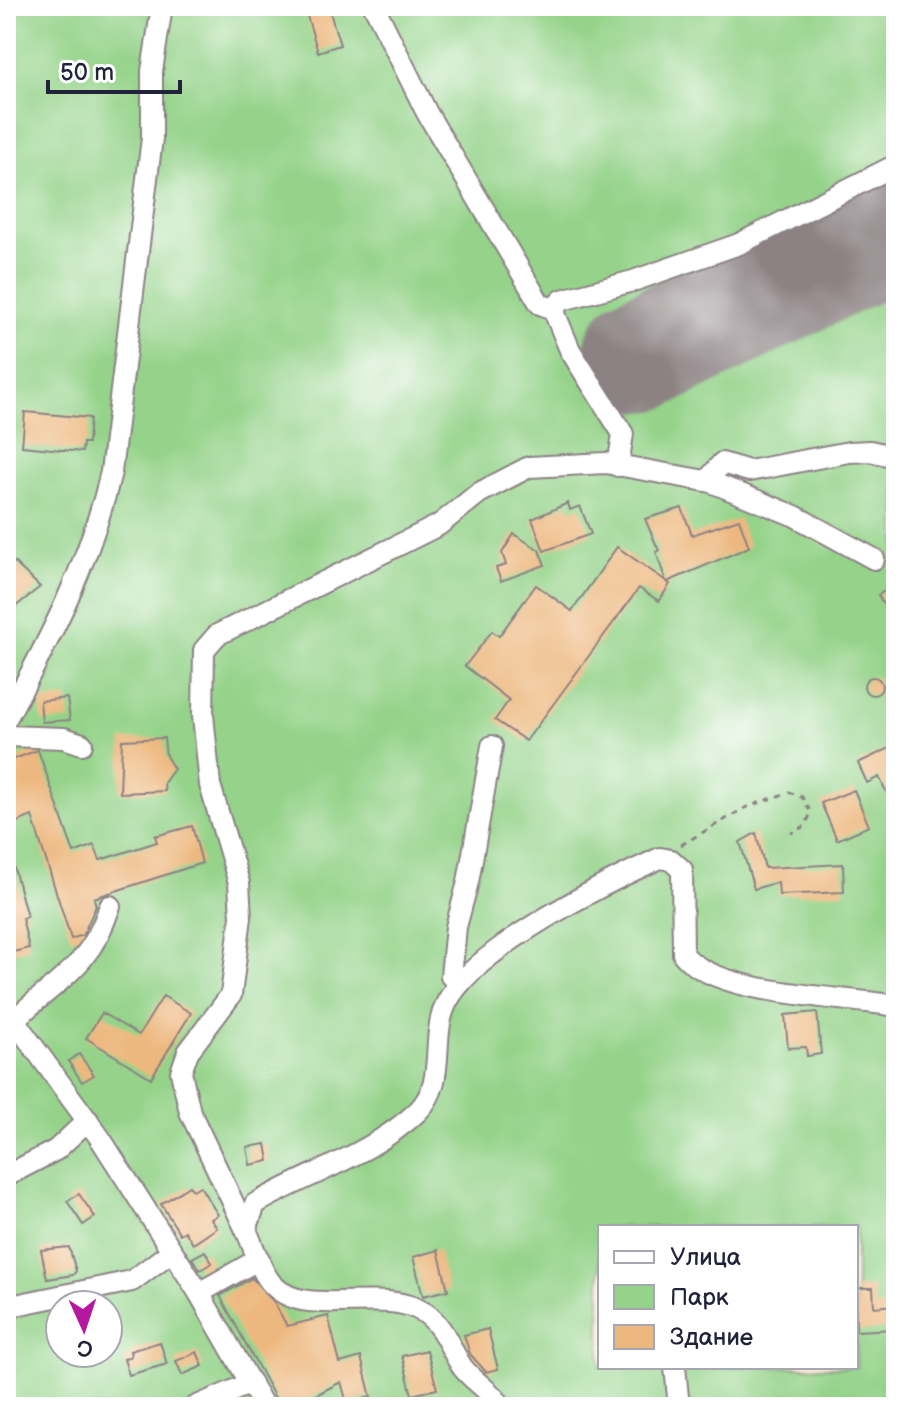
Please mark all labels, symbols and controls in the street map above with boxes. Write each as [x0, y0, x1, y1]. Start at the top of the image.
scale bar [48, 44, 180, 94]
text: 50 m [60, 58, 114, 87]
legend [598, 1225, 858, 1369]
text: Улица [670, 1243, 741, 1272]
text: Парк [670, 1283, 729, 1312]
north arrow [44, 1289, 124, 1369]
text: Здание [670, 1323, 753, 1352]
text: С [77, 1334, 93, 1361]

